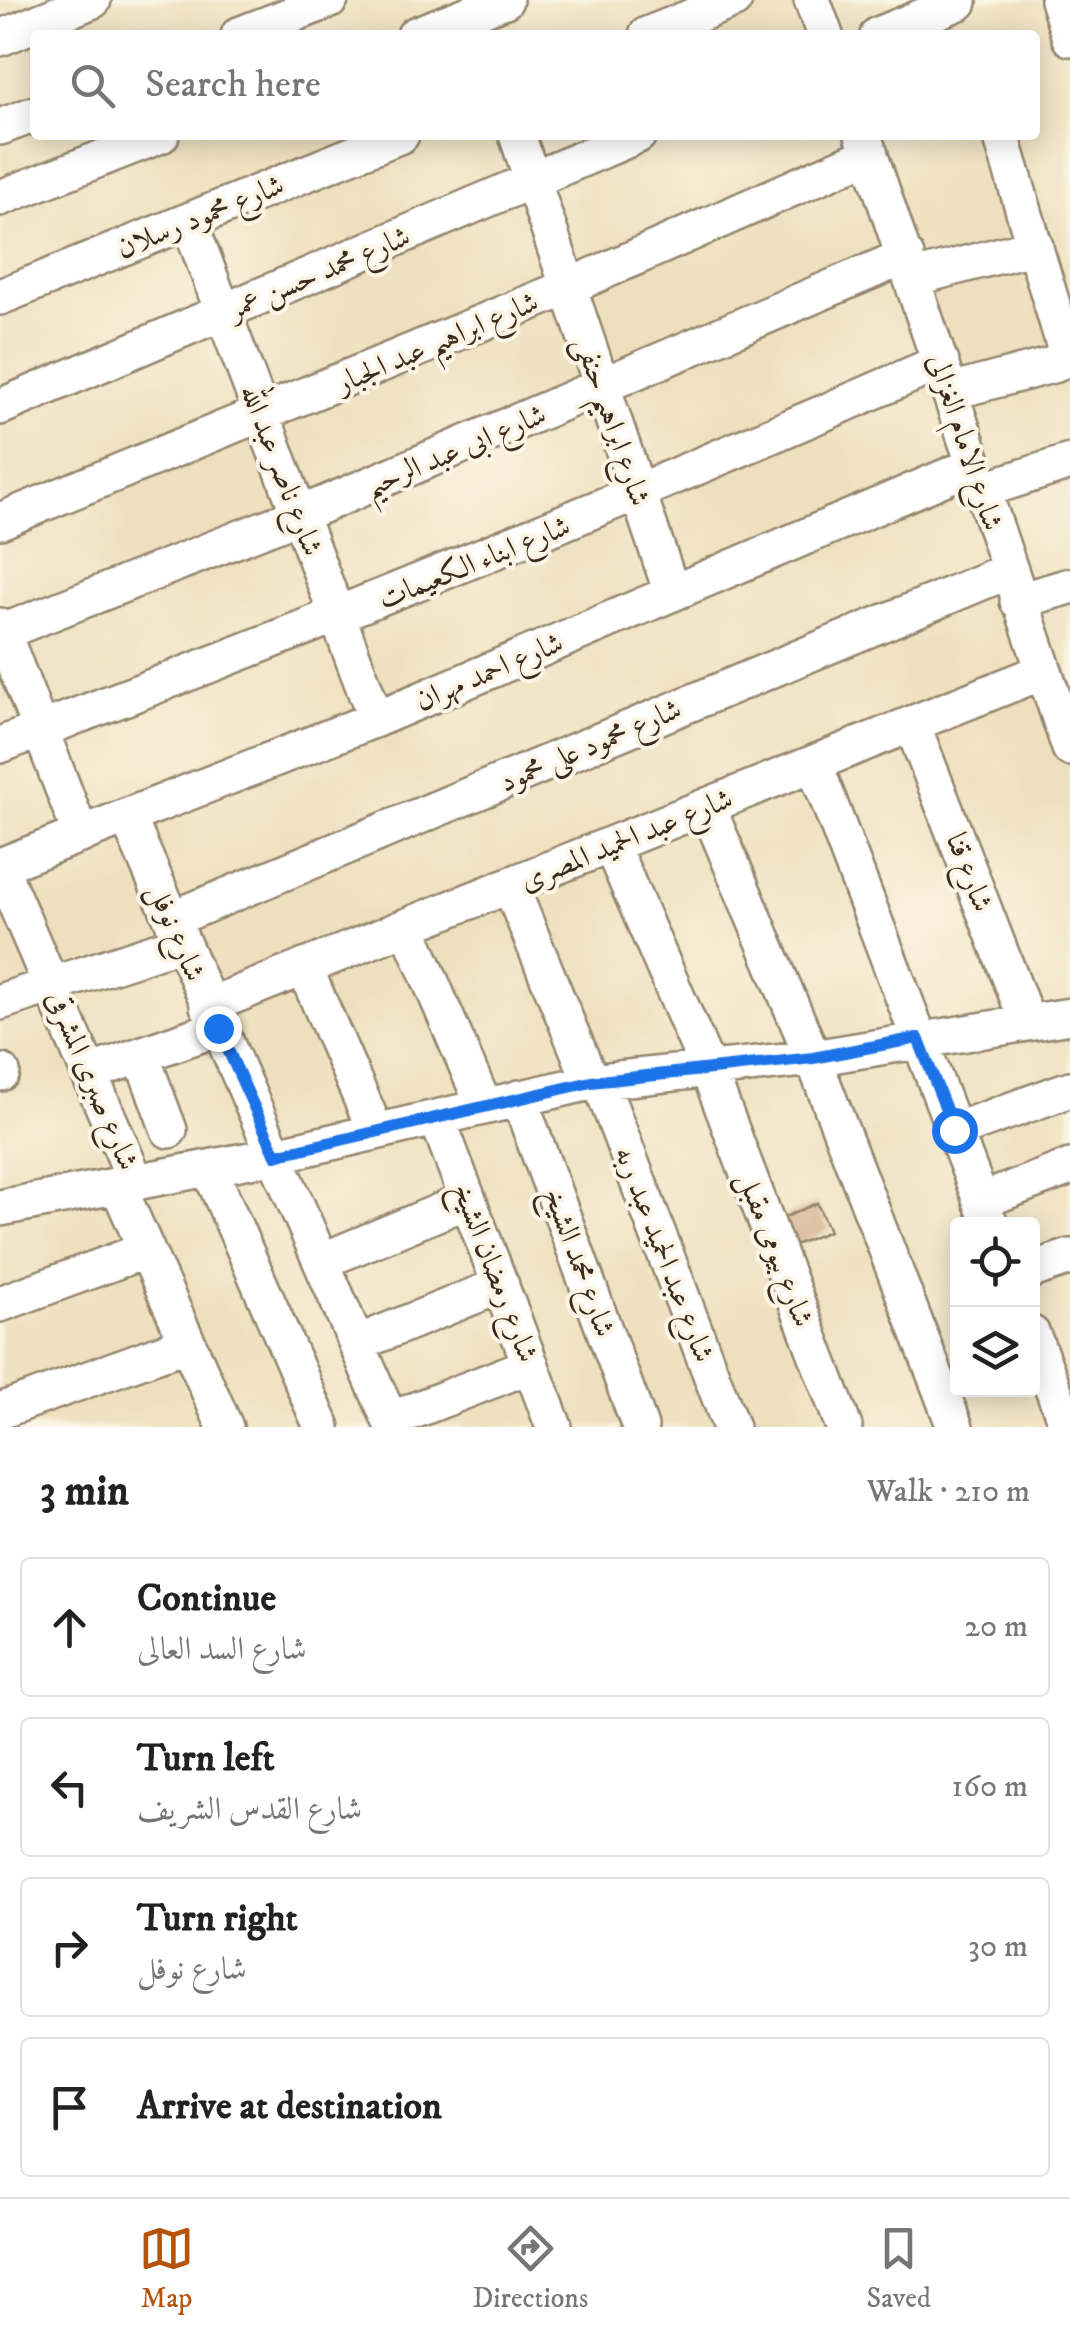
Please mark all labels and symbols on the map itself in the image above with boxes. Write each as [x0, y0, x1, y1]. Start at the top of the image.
street label: شارع محمود رسلان [111, 167, 292, 272]
street label: شارع محمد حسن عمر [220, 218, 418, 334]
street label: شارع ابراهيم عبد الجبار [328, 284, 548, 412]
street label: شارع ابراهيم حنفى [557, 332, 658, 514]
street label: شارع الامام الغزالى [913, 349, 1011, 537]
street label: شارع ناصر عبد الله [226, 377, 336, 563]
street label: شارع ابى عبد الرحيم [359, 396, 556, 515]
street label: شارع ابناء الكعيمات [373, 508, 578, 623]
street label: شارع احمد مهران [410, 625, 571, 725]
street label: شارع محمود على محمود [494, 691, 689, 806]
street label: شارع عبد الحميد المصرى [515, 781, 740, 905]
street label: شارع قنا [932, 828, 1000, 919]
street label: شارع نوفل [134, 878, 213, 989]
street label: شارع صبرى المشرقى [33, 985, 146, 1178]
route end [196, 1006, 242, 1052]
route start [932, 1108, 978, 1154]
street label: شارع عبد الحميد عبد ربه [601, 1141, 722, 1370]
street label: شارع بيومى مقبل [723, 1167, 821, 1334]
street label: شارع رمضان الشيخ [437, 1177, 546, 1370]
street label: شارع محمد الشيخ [528, 1183, 623, 1345]

